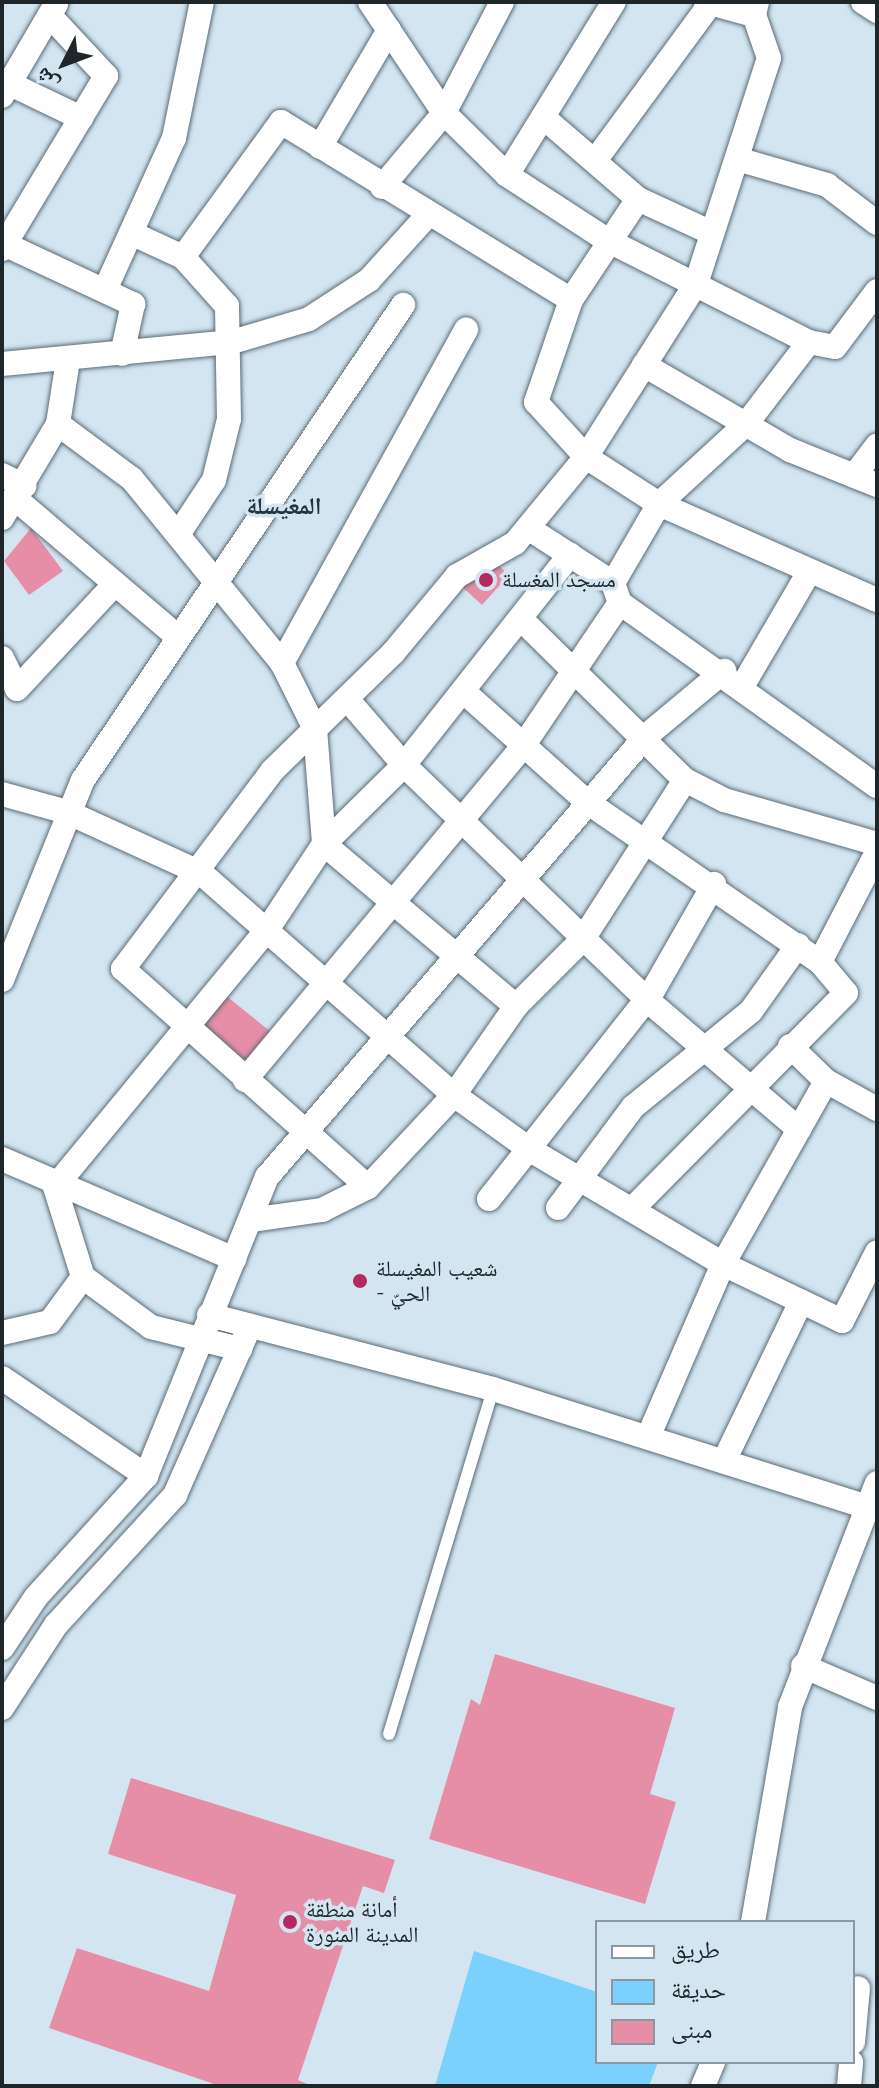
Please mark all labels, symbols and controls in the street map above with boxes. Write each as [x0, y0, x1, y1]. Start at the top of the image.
north arrow [24, 24, 104, 104]
text: ش [28, 62, 64, 98]
district label: المغيسلة [246, 492, 322, 520]
place label: مسجد المغسلة [502, 567, 616, 593]
marker: مسجد المغسلة [477, 571, 495, 589]
place label: شعيب المغيسلة - الحيّ [376, 1255, 497, 1306]
marker: شعيب المغيسلة - الحيّ [351, 1272, 369, 1290]
place label: أمانة منطقة المدينة المنورة [306, 1896, 419, 1948]
marker: أمانة منطقة المدينة المنورة [281, 1913, 299, 1931]
legend [595, 1920, 855, 2064]
text: طريق [671, 1934, 720, 1964]
text: حديقة [671, 1974, 726, 2004]
text: مبنى [671, 2014, 712, 2044]

